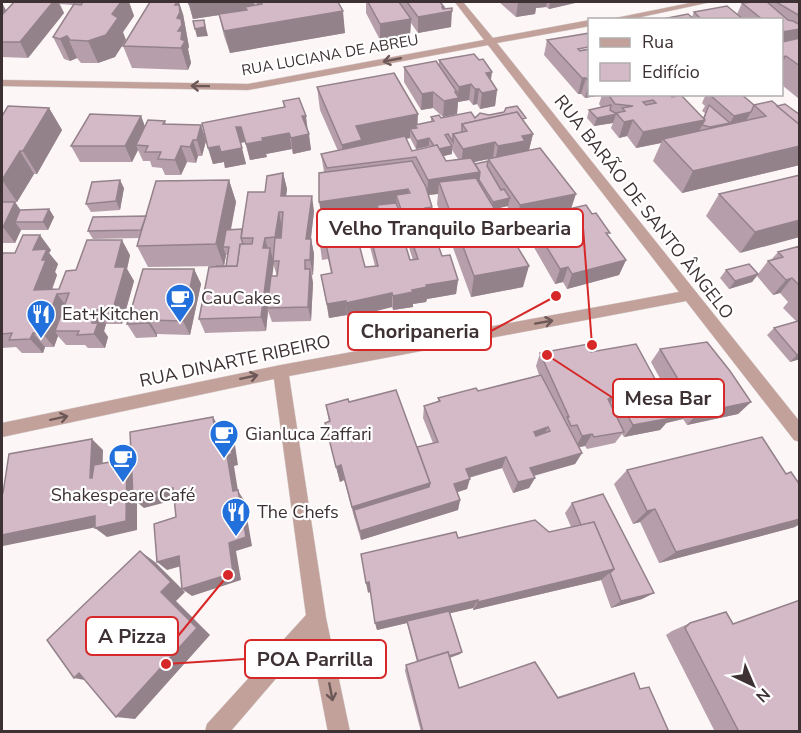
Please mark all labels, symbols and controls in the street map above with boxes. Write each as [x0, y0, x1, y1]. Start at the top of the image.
legend [588, 18, 783, 96]
street label: RUA LUCIANA DE ABREU [240, 30, 420, 80]
text: Rua [642, 30, 674, 54]
one-way arrow [383, 55, 402, 66]
text: Edifício [642, 60, 700, 84]
one-way arrow [190, 80, 210, 92]
street label: RUA BARÃO DE SANTO ÂNGELO [549, 90, 739, 324]
callout: Velho Tranquilo Barbearia [317, 209, 583, 247]
text: Velho Tranquilo Barbearia [328, 215, 571, 242]
cafe icon: CauCakes [164, 282, 196, 324]
place label: CauCakes [201, 286, 281, 310]
restaurant icon: Eat+Kitchen [25, 298, 57, 340]
place label: Eat+Kitchen [62, 302, 159, 326]
callout: Choripaneria [348, 312, 491, 350]
one-way arrow [534, 316, 554, 327]
text: Choripaneria [360, 318, 480, 345]
street label: RUA DINARTE RIBEIRO [137, 329, 333, 393]
one-way arrow [240, 371, 259, 383]
callout: Mesa Bar [613, 379, 724, 417]
text: Mesa Bar [625, 385, 712, 412]
one-way arrow [48, 412, 68, 423]
cafe icon: Gianluca Zaffari [208, 418, 240, 460]
place label: Gianluca Zaffari [245, 422, 372, 446]
cafe icon: Shakespeare Café [107, 442, 139, 484]
place label: Shakespeare Café [51, 483, 195, 507]
restaurant icon: The Chefs [220, 496, 252, 538]
place label: The Chefs [257, 500, 339, 524]
callout: A Pizza [86, 617, 178, 655]
text: A Pizza [98, 623, 166, 650]
callout: POA Parrilla [245, 640, 386, 678]
text: POA Parrilla [257, 646, 373, 673]
north arrow [723, 655, 783, 715]
one-way arrow [325, 682, 337, 701]
text: N [751, 683, 775, 707]

